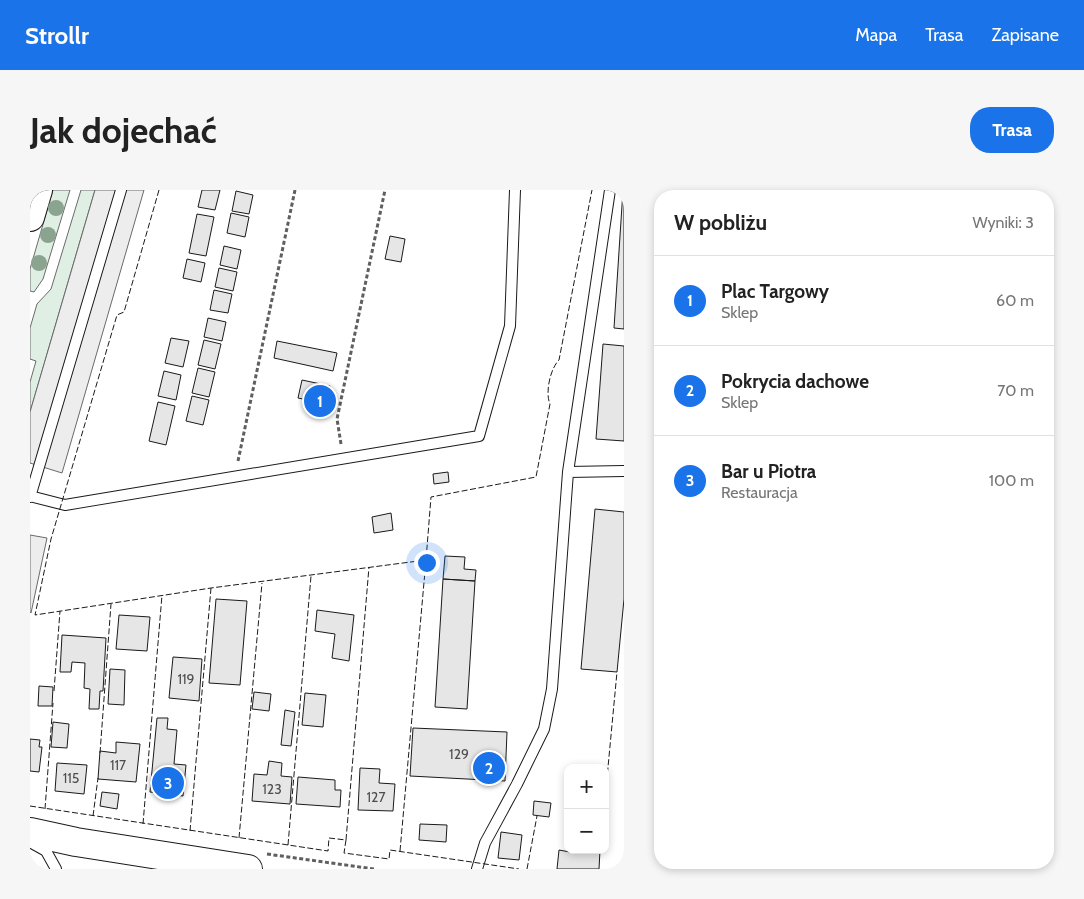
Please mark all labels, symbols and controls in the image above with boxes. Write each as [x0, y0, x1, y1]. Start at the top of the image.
text: Strollr [25, 21, 89, 50]
text: Mapa [855, 24, 897, 46]
text: Trasa [925, 24, 963, 46]
text: Zapisane [991, 24, 1059, 46]
button: Trasa [970, 107, 1054, 153]
text: Jak dojechać [30, 109, 217, 152]
text: W pobliżu [674, 210, 767, 235]
text: Wyniki: 3 [972, 213, 1034, 232]
text: Plac Targowy [721, 280, 829, 303]
text: 1 [687, 291, 693, 310]
text: 60 m [996, 291, 1034, 310]
text: Sklep [721, 303, 758, 322]
text: Pokrycia dachowe [721, 370, 869, 393]
text: 2 [686, 381, 694, 400]
text: 70 m [997, 381, 1034, 400]
pin: 1 [304, 382, 336, 420]
text: Sklep [721, 393, 758, 412]
text: Bar u Piotra [721, 460, 816, 483]
text: 3 [686, 471, 694, 490]
text: 100 m [989, 471, 1034, 490]
text: Restauracja [721, 483, 798, 502]
your location [414, 550, 440, 576]
house number: 119 [177, 670, 195, 688]
house number: 129 [449, 745, 469, 763]
pin: 2 [473, 749, 505, 787]
house number: 117 [110, 756, 126, 774]
pin: 3 [152, 764, 184, 802]
map controls [564, 764, 609, 854]
button: + [564, 764, 609, 809]
house number: 115 [63, 769, 79, 787]
house number: 123 [262, 780, 282, 798]
house number: 127 [367, 788, 385, 806]
button: − [564, 809, 609, 854]

